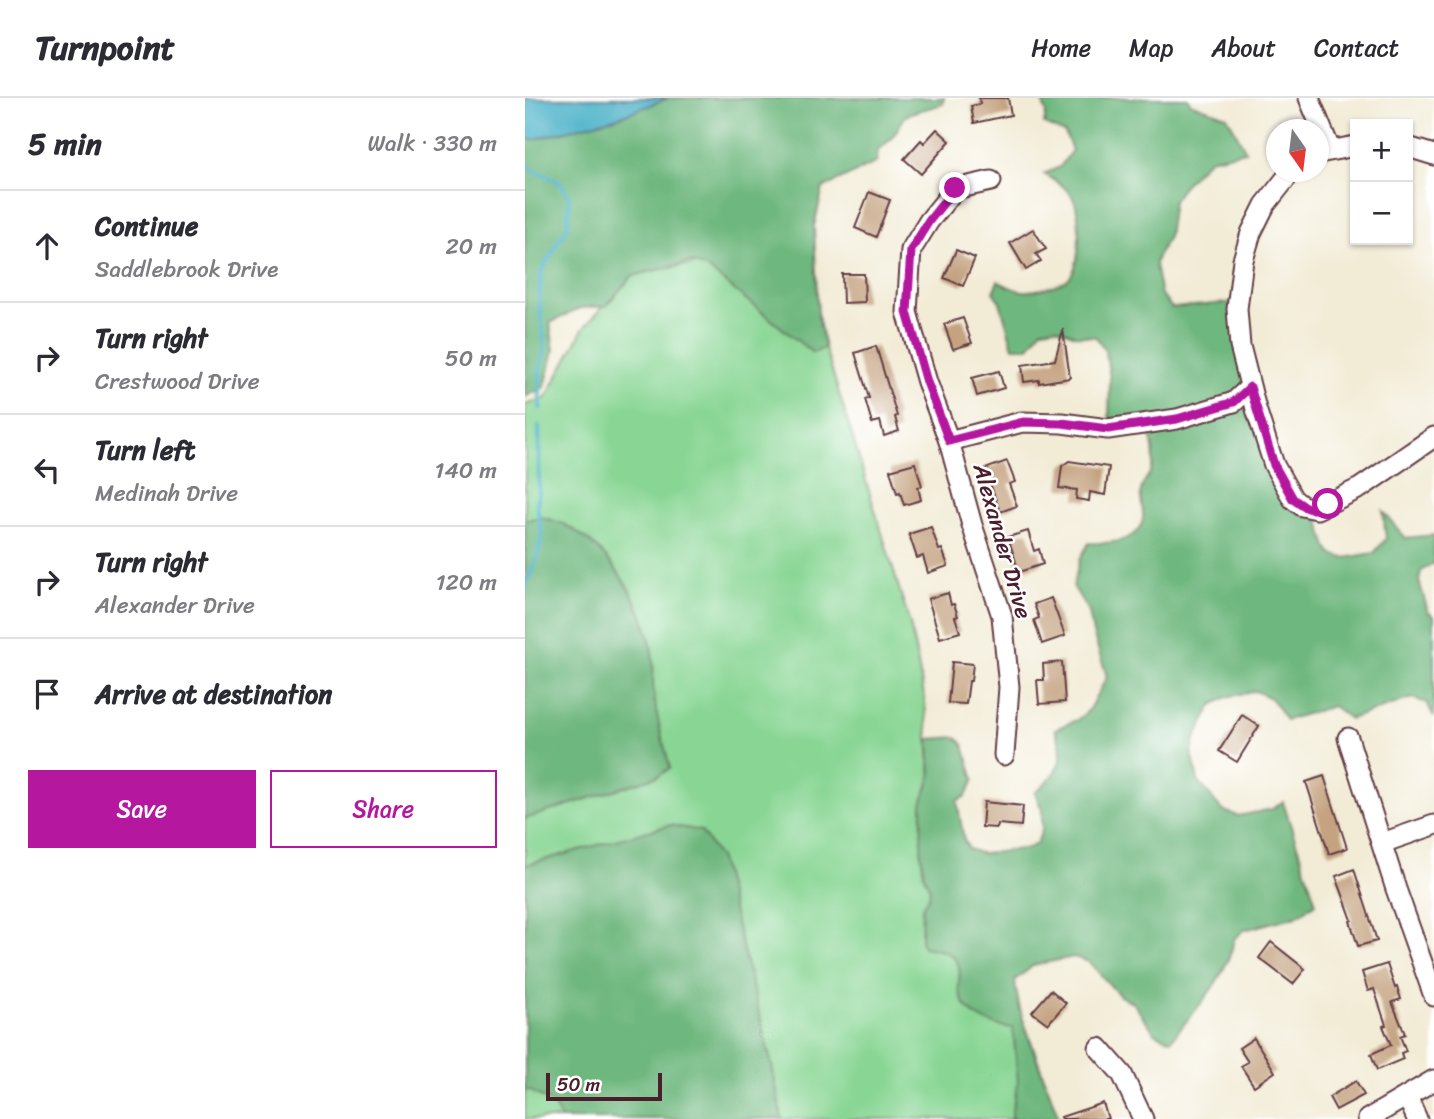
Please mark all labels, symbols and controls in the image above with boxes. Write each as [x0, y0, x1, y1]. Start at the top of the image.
text: Turnpoint [35, 19, 175, 77]
text: Home [1031, 27, 1091, 69]
text: Map [1129, 27, 1173, 69]
text: About [1211, 27, 1276, 69]
text: Contact [1314, 27, 1399, 69]
text: 5 min [28, 117, 102, 171]
north arrow [1266, 119, 1329, 182]
map controls [1350, 119, 1413, 245]
button: + [1350, 119, 1413, 182]
text: Walk · 330 m [367, 123, 497, 164]
route end [939, 172, 970, 203]
button: − [1350, 182, 1413, 245]
text: Continue [95, 203, 198, 249]
text: 20 m [446, 226, 497, 267]
icon: ahead [28, 227, 66, 265]
text: Saddlebrook Drive [95, 249, 278, 290]
text: Turn right [95, 315, 208, 361]
text: 50 m [445, 338, 497, 379]
icon: right [28, 339, 66, 377]
text: Crestwood Drive [95, 361, 260, 402]
text: Turn left [95, 427, 195, 473]
text: 140 m [435, 450, 497, 491]
icon: left [28, 451, 66, 489]
street label: Alexander Drive [960, 458, 1044, 624]
text: Medinah Drive [95, 473, 238, 514]
route start [1312, 488, 1343, 519]
text: Turn right [95, 539, 208, 585]
text: 120 m [436, 562, 497, 603]
icon: right [28, 563, 66, 601]
text: Alexander Drive [95, 585, 255, 626]
text: Arrive at destination [95, 671, 332, 717]
icon: arrive [28, 675, 66, 713]
button: Save [28, 770, 256, 848]
button: Share [270, 770, 497, 848]
text: 50 m [557, 1068, 600, 1101]
scale bar [546, 1070, 661, 1102]

